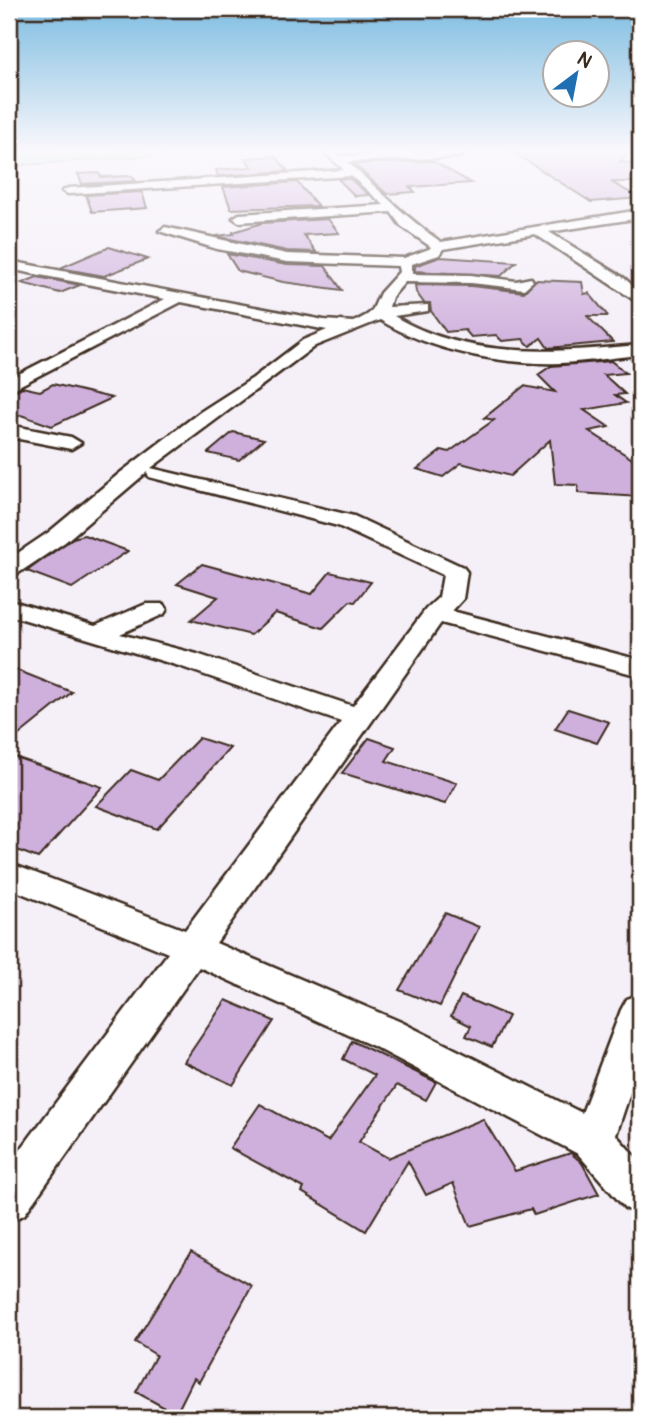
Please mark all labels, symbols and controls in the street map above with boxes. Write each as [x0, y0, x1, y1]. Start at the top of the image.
north arrow [540, 38, 610, 108]
text: N [573, 47, 596, 74]

